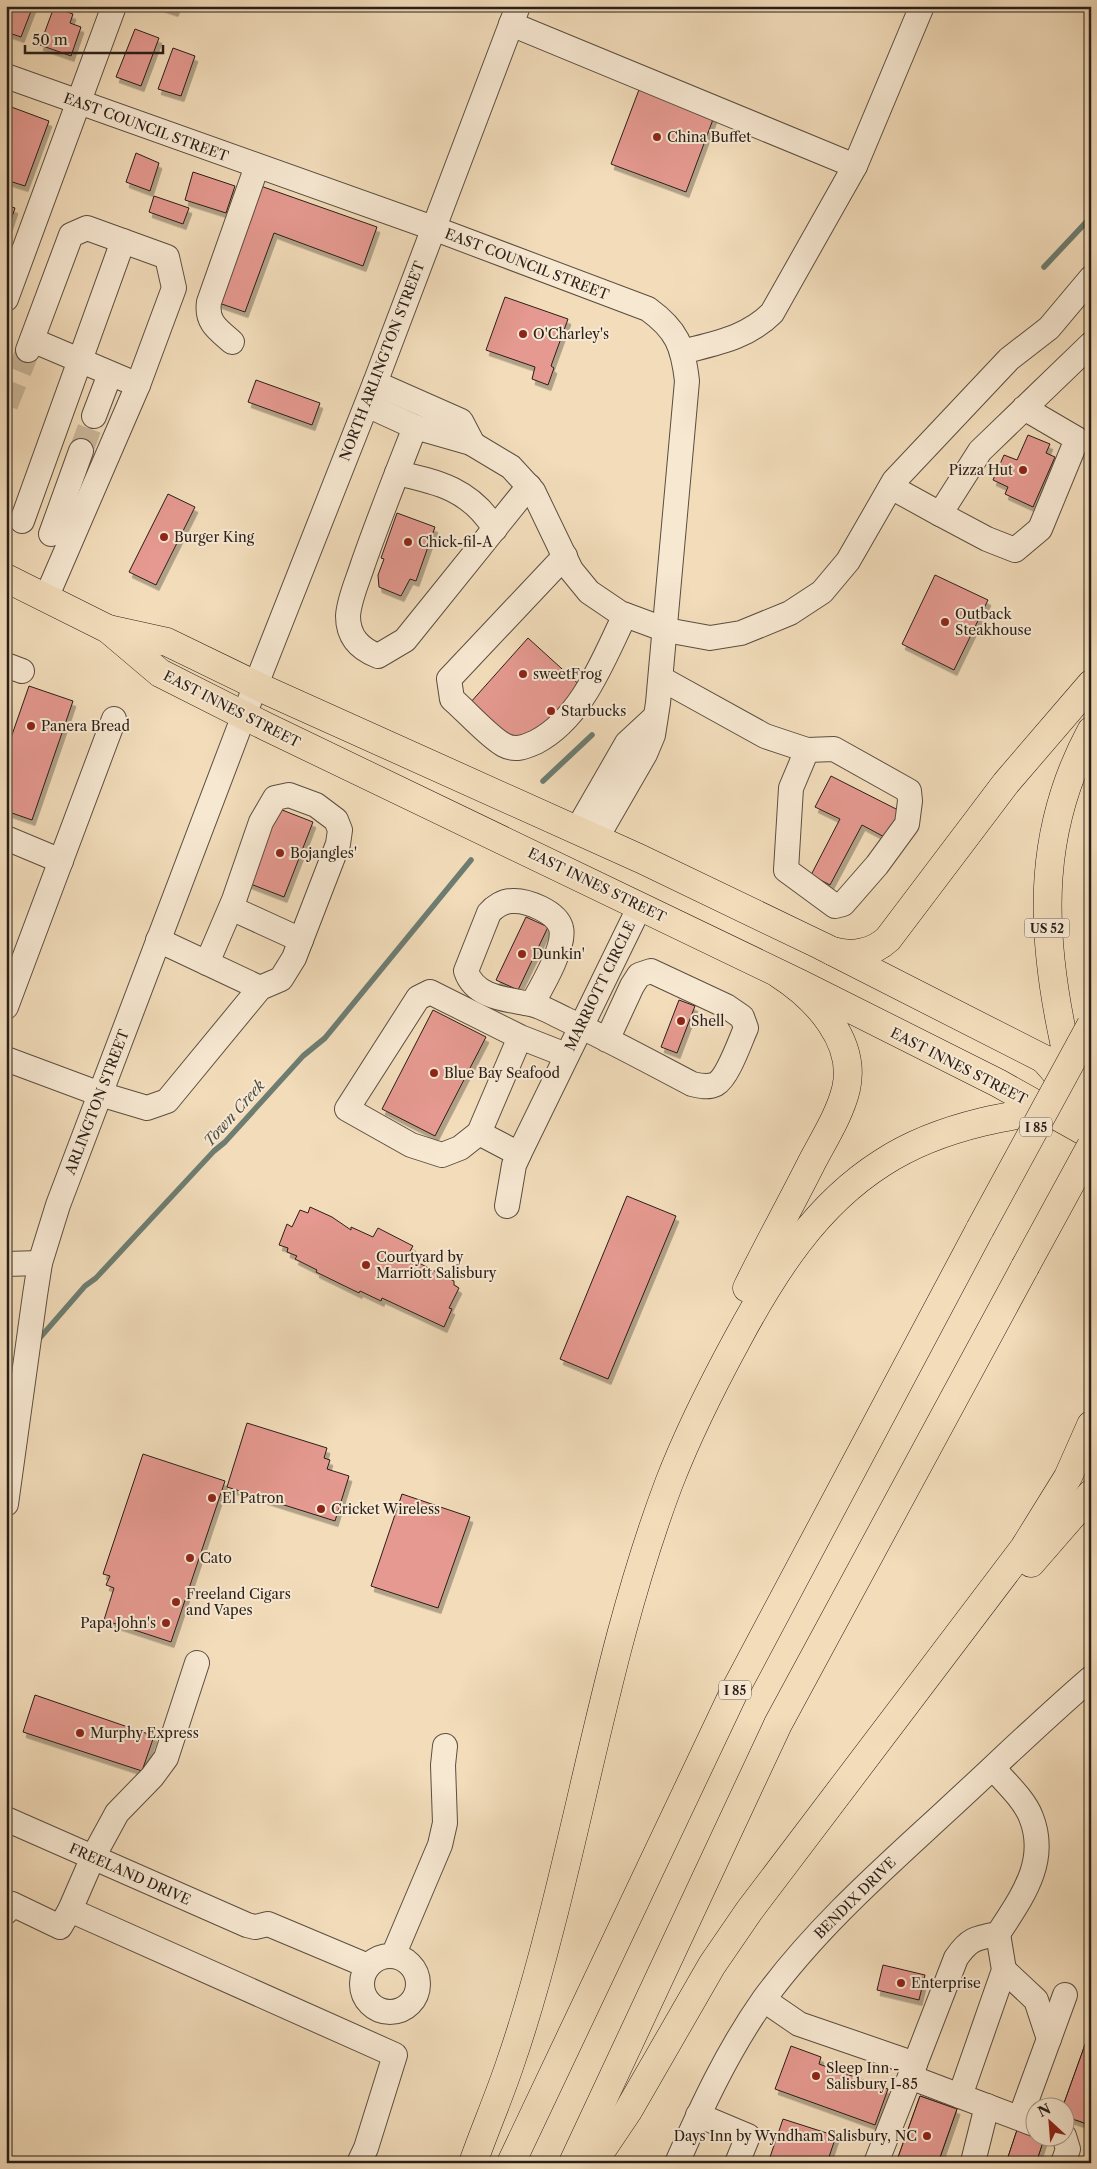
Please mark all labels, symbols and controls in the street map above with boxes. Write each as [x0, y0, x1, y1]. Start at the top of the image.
scale bar [25, 22, 162, 54]
text: 50 m [32, 30, 68, 49]
street label: EAST COUNCIL STREET [61, 89, 231, 165]
place label: China Buffet [667, 128, 751, 146]
marker: China Buffet [651, 131, 663, 143]
street label: EAST COUNCIL STREET [442, 224, 612, 304]
street label: NORTH ARLINGTON STREET [336, 258, 429, 463]
place label: O'Charley's [533, 325, 609, 343]
marker: O'Charley's [517, 328, 529, 340]
place label: Pizza Hut [949, 461, 1013, 479]
marker: Pizza Hut [1017, 464, 1029, 476]
place label: Burger King [174, 528, 255, 546]
marker: Burger King [158, 531, 170, 543]
place label: Chick-fil-A [418, 533, 493, 551]
marker: Chick-fil-A [402, 536, 414, 548]
place label: Outback Steakhouse [955, 605, 1032, 639]
marker: Outback Steakhouse [939, 616, 951, 628]
place label: sweetFrog [533, 665, 602, 683]
street label: EAST INNES STREET [160, 667, 304, 752]
marker: sweetFrog [517, 668, 529, 680]
place label: Starbucks [561, 702, 626, 720]
marker: Starbucks [545, 705, 557, 717]
place label: Panera Bread [41, 717, 130, 735]
marker: Panera Bread [25, 720, 37, 732]
place label: Bojangles' [290, 844, 357, 862]
street label: EAST INNES STREET [525, 844, 669, 926]
marker: Bojangles' [274, 847, 286, 859]
street label: MARRIOTT CIRCLE [561, 918, 639, 1054]
road number: US 52 [1024, 918, 1070, 938]
place label: Dunkin' [532, 945, 585, 963]
marker: Dunkin' [516, 948, 528, 960]
place label: Shell [691, 1012, 724, 1030]
marker: Shell [675, 1015, 687, 1027]
street label: EAST INNES STREET [887, 1024, 1031, 1109]
street label: ARLINGTON STREET [61, 1026, 133, 1178]
place label: Blue Bay Seafood [444, 1064, 561, 1082]
marker: Blue Bay Seafood [428, 1067, 440, 1079]
water label: Town Creek [199, 1076, 269, 1150]
road number: I 85 [1020, 1118, 1052, 1136]
place label: Courtyard by Marriott Salisbury [376, 1248, 497, 1282]
marker: Courtyard by Marriott Salisbury [360, 1259, 372, 1271]
place label: El Patron [222, 1489, 284, 1507]
marker: El Patron [206, 1492, 218, 1504]
place label: Cricket Wireless [331, 1500, 440, 1518]
marker: Cricket Wireless [315, 1503, 327, 1515]
place label: Cato [200, 1549, 232, 1567]
marker: Cato [184, 1552, 196, 1564]
place label: Freeland Cigars and Vapes [186, 1585, 291, 1619]
marker: Freeland Cigars and Vapes [170, 1596, 182, 1608]
place label: Papa John's [80, 1614, 156, 1632]
marker: Papa John's [160, 1617, 172, 1629]
road number: I 85 [719, 1680, 751, 1700]
place label: Murphy Express [90, 1724, 199, 1742]
marker: Murphy Express [74, 1727, 86, 1739]
street label: FREELAND DRIVE [66, 1839, 194, 1909]
street label: BENDIX DRIVE [810, 1853, 900, 1943]
place label: Enterprise [911, 1974, 981, 1992]
marker: Enterprise [895, 1977, 907, 1989]
place label: Sleep Inn - Salisbury I-85 [826, 2059, 918, 2093]
marker: Sleep Inn - Salisbury I-85 [810, 2070, 822, 2082]
north arrow [1024, 2096, 1074, 2146]
text: N [1035, 2100, 1054, 2121]
place label: Days Inn by Wyndham Salisbury, NC [674, 2127, 917, 2145]
marker: Days Inn by Wyndham Salisbury, NC [921, 2130, 933, 2142]

